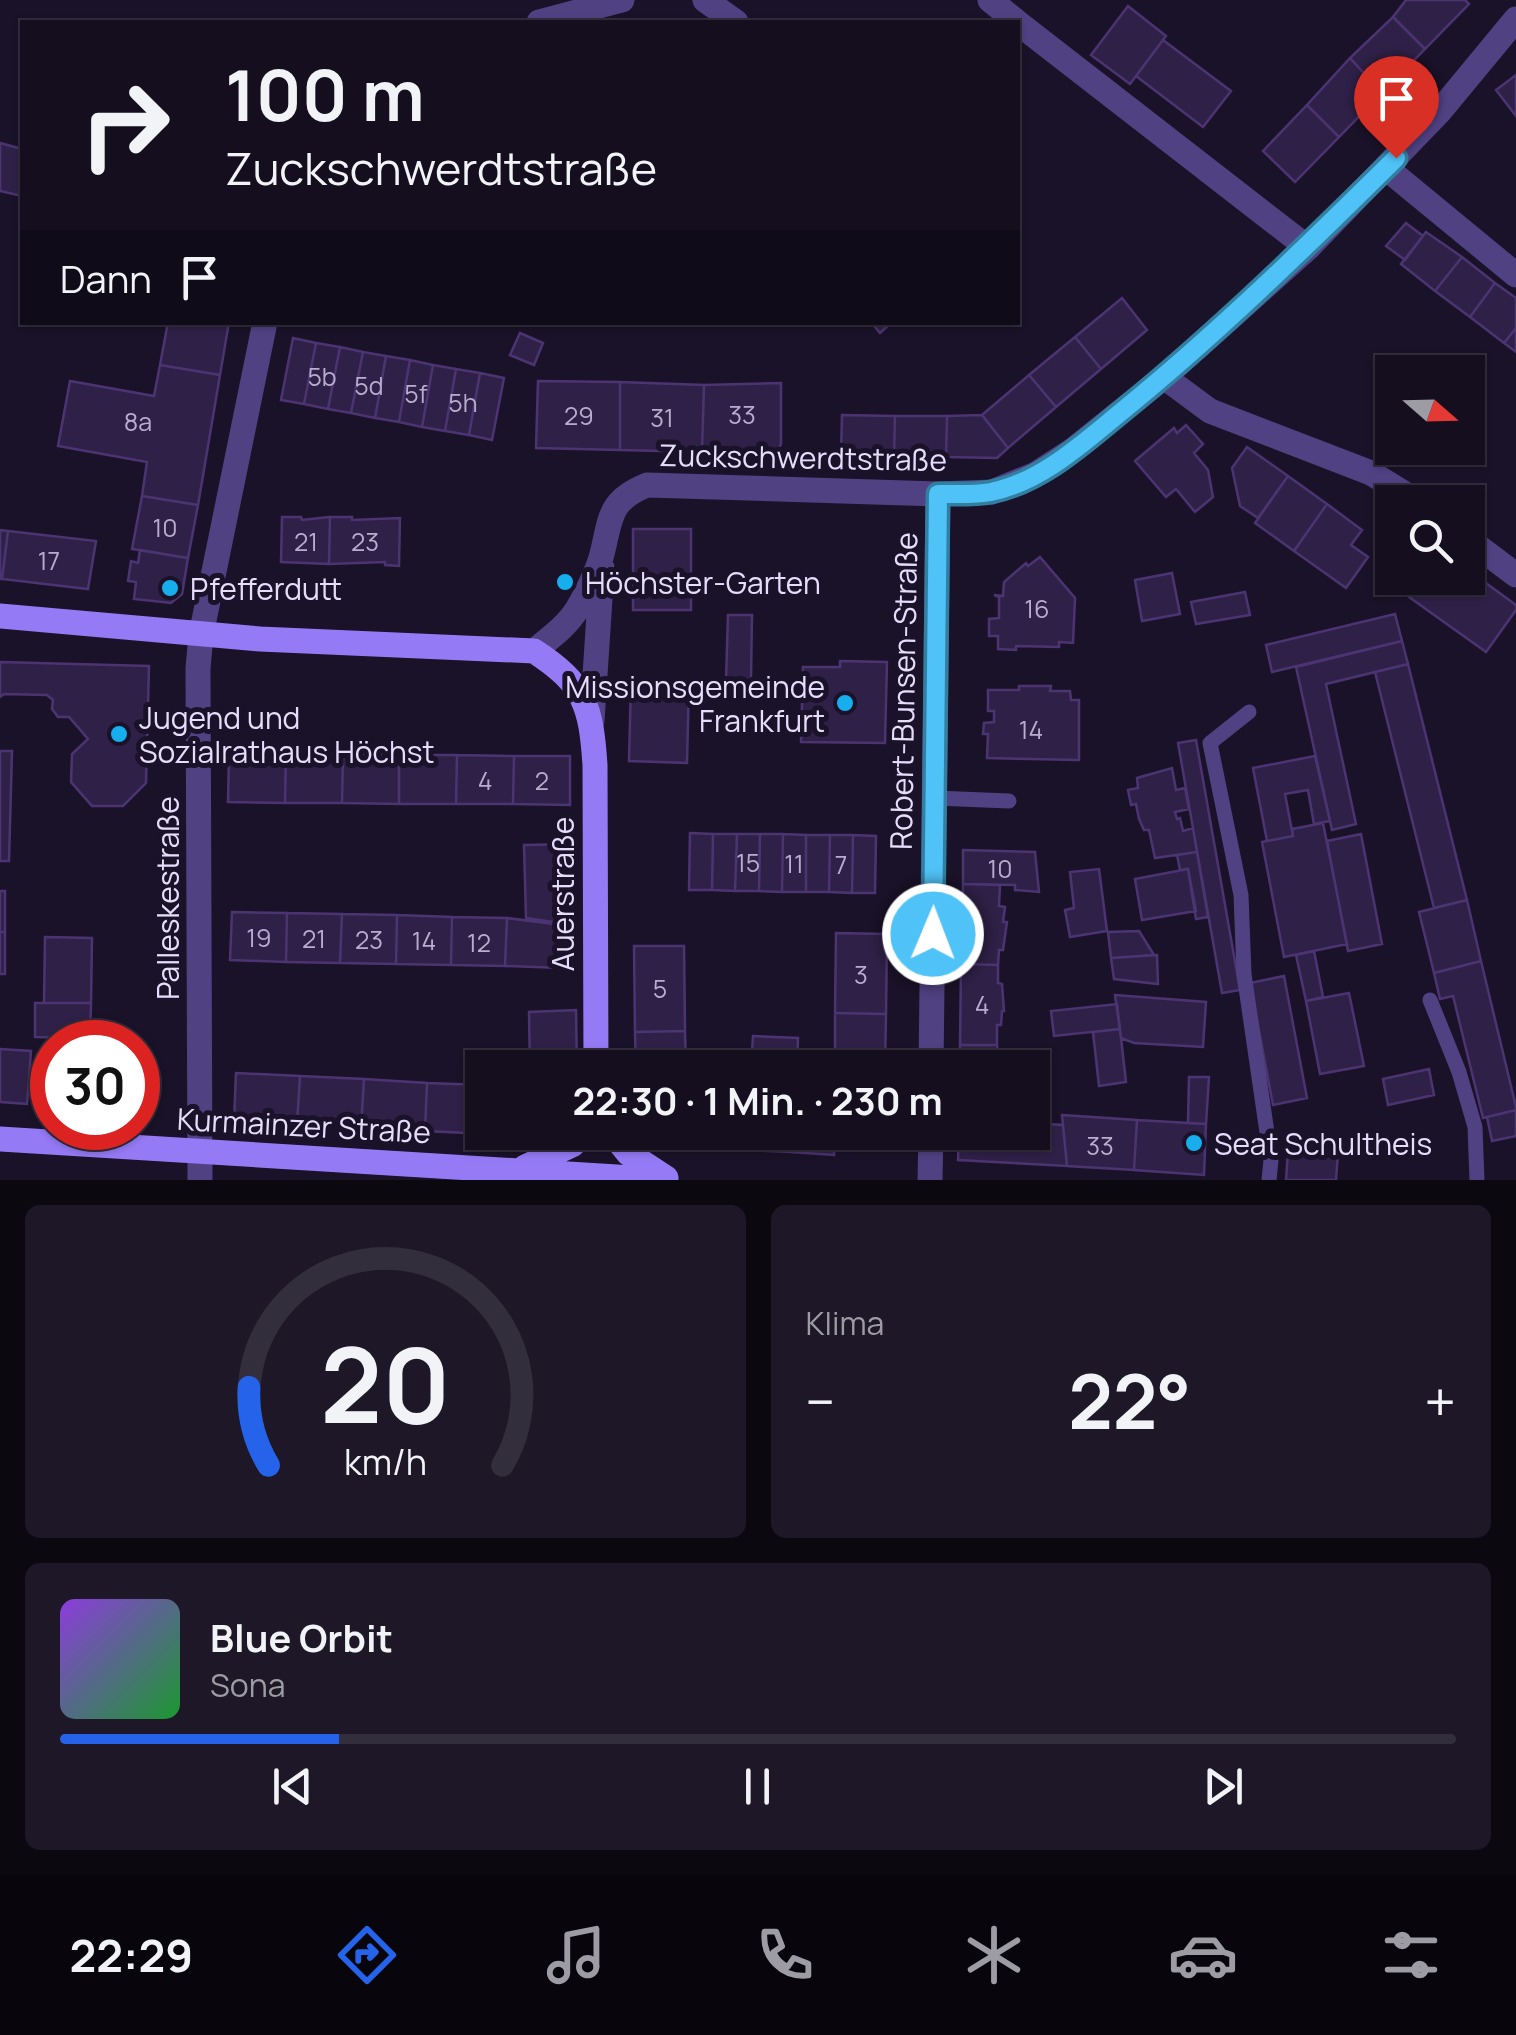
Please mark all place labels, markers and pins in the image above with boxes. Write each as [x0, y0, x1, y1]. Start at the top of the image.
pin [1354, 56, 1439, 159]
place label: Höchster-Garten [585, 562, 821, 603]
place label: Pfefferdutt [190, 568, 342, 609]
marker: Höchster-Garten [554, 571, 576, 593]
marker: Pfefferdutt [159, 577, 181, 599]
place label: Missionsgemeinde Frankfurt [565, 666, 825, 741]
marker: Missionsgemeinde Frankfurt [834, 692, 856, 714]
place label: Jugend und Sozialrathaus Höchst [139, 697, 435, 772]
marker: Jugend und Sozialrathaus Höchst [108, 723, 130, 745]
place label: Seat Schultheis [1214, 1123, 1432, 1164]
marker: Seat Schultheis [1183, 1132, 1205, 1154]

